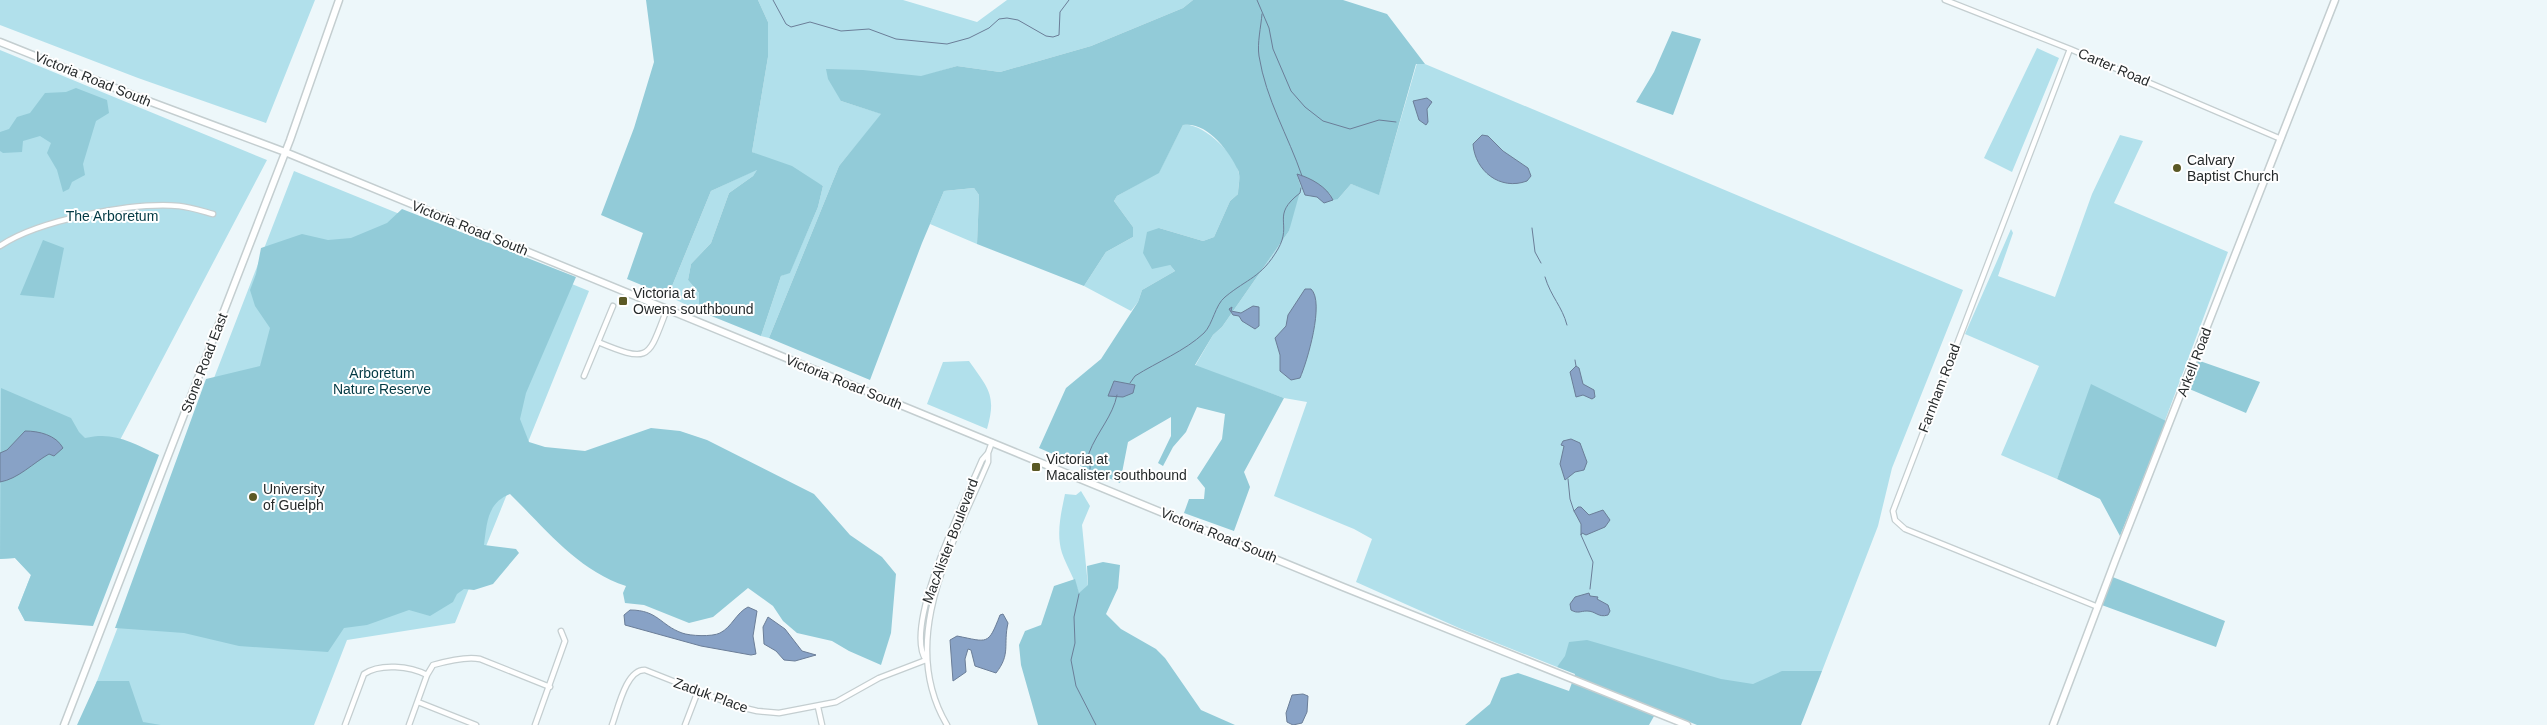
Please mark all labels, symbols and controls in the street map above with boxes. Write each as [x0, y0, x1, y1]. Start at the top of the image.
street label: Carter Road [2076, 45, 2152, 89]
street label: Victoria Road South [32, 48, 154, 110]
place label: Calvary Baptist Church [2187, 152, 2279, 184]
marker: Calvary Baptist Church [2171, 162, 2183, 174]
street label: Victoria Road South [409, 197, 531, 259]
park label: The Arboretum [66, 208, 158, 224]
place label: Victoria at Owens southbound [633, 285, 754, 317]
marker: Victoria at Owens southbound [617, 295, 629, 307]
street label: Stone Road East [178, 311, 230, 415]
street label: Arkell Road [2174, 325, 2214, 399]
street label: Farnham Road [1915, 342, 1963, 434]
street label: Victoria Road South [783, 351, 905, 413]
park label: Arboretum Nature Reserve [333, 365, 431, 397]
place label: Victoria at Macalister southbound [1046, 451, 1187, 483]
marker: Victoria at Macalister southbound [1030, 461, 1042, 473]
street label: MacAlister Boulevard [919, 476, 981, 606]
place label: University of Guelph [263, 481, 324, 513]
marker: University of Guelph [247, 491, 259, 503]
street label: Victoria Road South [1158, 504, 1280, 566]
street label: Zaduk Place [672, 674, 750, 716]

